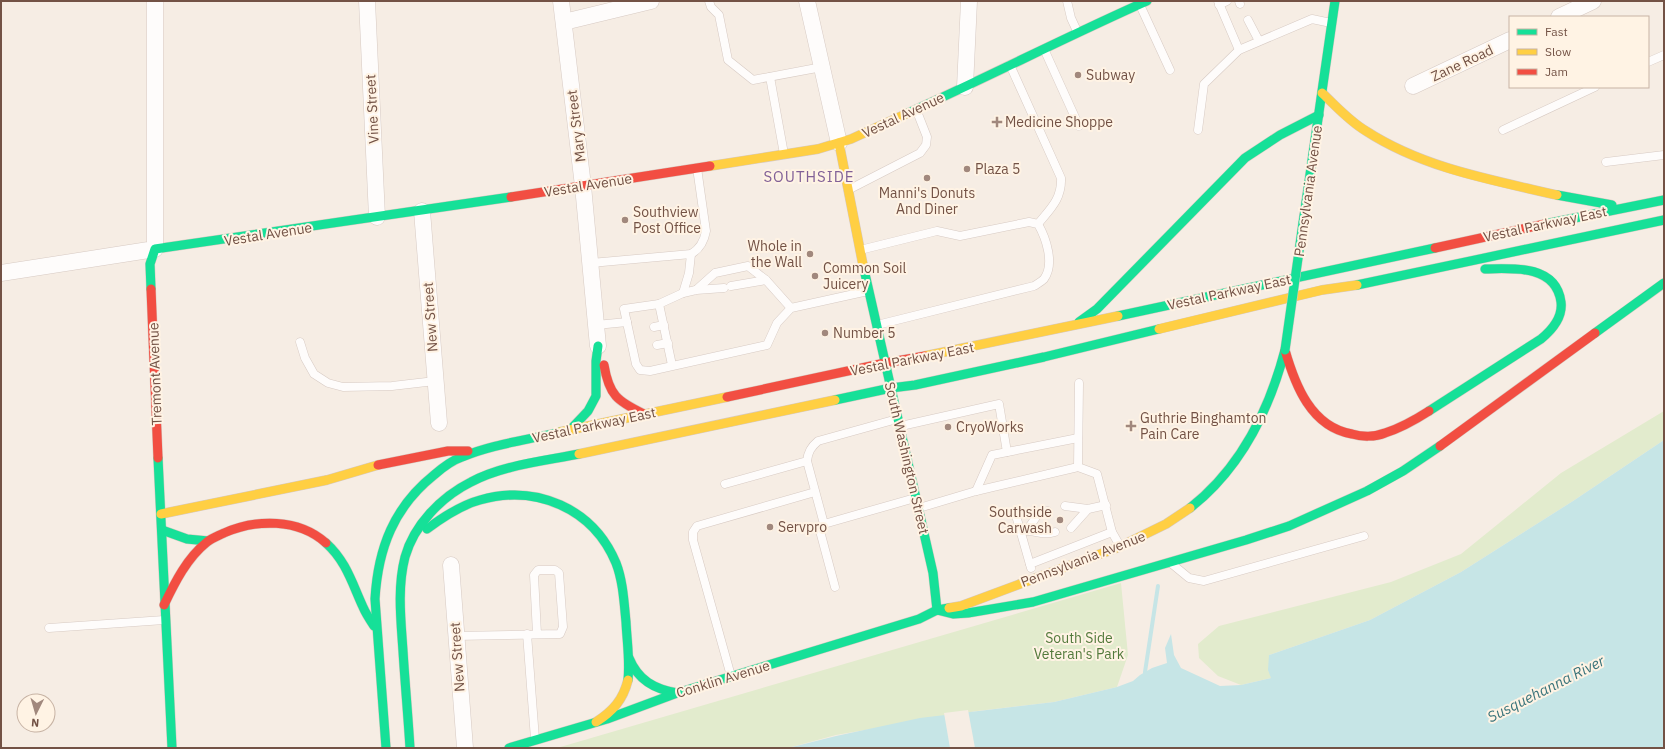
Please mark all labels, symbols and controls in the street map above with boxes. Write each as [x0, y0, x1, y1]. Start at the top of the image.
legend [1509, 16, 1649, 88]
text: Fast [1545, 24, 1568, 39]
street label: Zane Road [1428, 41, 1496, 85]
text: Slow [1545, 44, 1571, 59]
text: Jam [1545, 64, 1568, 79]
place label: Subway [1086, 66, 1135, 84]
marker: Subway [1073, 70, 1083, 80]
street label: Vine Street [361, 74, 383, 144]
street label: Vestal Avenue [859, 88, 947, 142]
street label: Mary Street [563, 89, 589, 163]
place label: Medicine Shoppe [1005, 113, 1113, 131]
marker: Medicine Shoppe [992, 117, 1002, 127]
street label: Pennsylvania Avenue [1290, 124, 1326, 258]
place label: Plaza 5 [975, 160, 1020, 178]
marker: Plaza 5 [962, 164, 972, 174]
district label: SOUTHSIDE [763, 167, 855, 186]
street label: Vestal Avenue [543, 169, 634, 201]
marker: Manni's Donuts And Diner [922, 173, 932, 183]
place label: Manni's Donuts And Diner [879, 184, 975, 218]
street label: Vestal Parkway East [1482, 202, 1609, 246]
place label: Southview Post Office [633, 203, 701, 237]
marker: Southview Post Office [620, 215, 630, 225]
street label: Vestal Avenue [223, 218, 314, 250]
place label: Whole in the Wall [747, 237, 802, 271]
marker: Whole in the Wall [805, 249, 815, 259]
place label: Common Soil Juicery [823, 259, 907, 293]
street label: Vestal Parkway East [1166, 270, 1293, 314]
marker: Common Soil Juicery [810, 271, 820, 281]
street label: New Street [419, 281, 441, 353]
street label: Tremont Avenue [144, 322, 166, 426]
place label: Number 5 [833, 324, 896, 342]
marker: Number 5 [820, 328, 830, 338]
street label: Vestal Parkway East [848, 338, 976, 380]
street label: South Washington Street [881, 380, 933, 536]
street label: Vestal Parkway East [531, 403, 658, 447]
place label: Guthrie Binghamton Pain Care [1140, 409, 1266, 443]
place label: CryoWorks [956, 418, 1024, 436]
marker: Guthrie Binghamton Pain Care [1125, 420, 1137, 432]
marker: CryoWorks [943, 422, 953, 432]
place label: Southside Carwash [989, 503, 1052, 537]
marker: Southside Carwash [1055, 515, 1065, 525]
place label: Servpro [778, 518, 827, 536]
marker: Servpro [765, 522, 775, 532]
street label: Pennsylvania Avenue [1018, 527, 1148, 591]
street label: New Street [446, 621, 468, 693]
park label: South Side Veteran's Park [1034, 629, 1125, 663]
water label: Susquehanna River [1484, 651, 1608, 726]
street label: Conklin Avenue [674, 656, 772, 702]
north arrow [16, 693, 56, 733]
text: N [31, 716, 40, 730]

